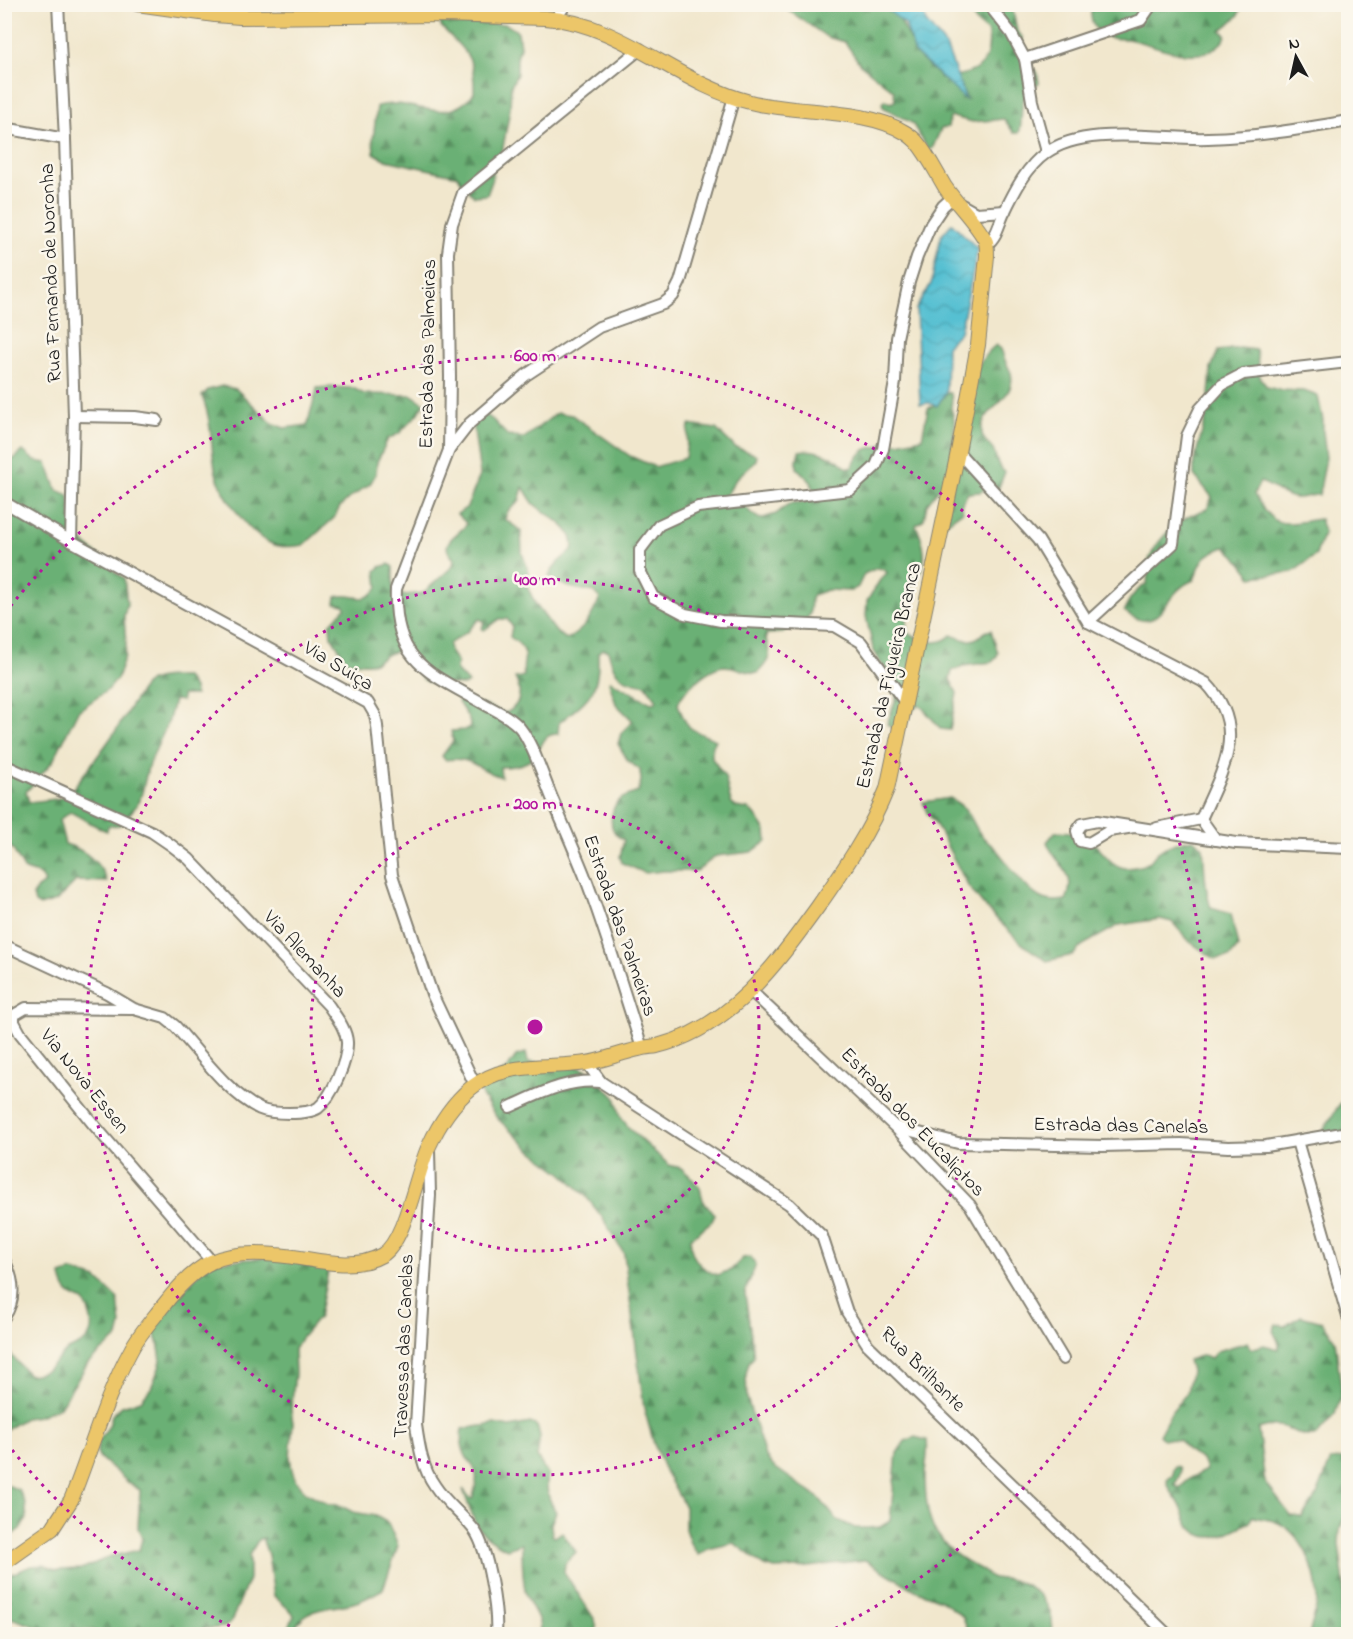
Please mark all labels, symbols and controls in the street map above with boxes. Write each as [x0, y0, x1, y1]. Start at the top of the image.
north arrow [1266, 27, 1326, 87]
text: N [1287, 31, 1301, 57]
street label: Rua Fernando de Noronha [34, 163, 70, 383]
street label: Estrada das Palmeiras [413, 259, 445, 449]
text: 600 m [514, 344, 556, 370]
street label: Estrada da Figueira Branca [850, 560, 931, 792]
text: 400 m [514, 568, 556, 594]
street label: Via Suiça [297, 634, 379, 699]
text: 200 m [513, 792, 557, 818]
street label: Estrada das Palmeiras [574, 831, 664, 1021]
street label: Via Alemanha [255, 904, 352, 1005]
centre of rings [525, 1017, 545, 1037]
street label: Via Nova Essen [32, 1022, 136, 1141]
street label: Estrada dos Eucaliptos [833, 1042, 991, 1204]
street label: Estrada das Canelas [1033, 1111, 1209, 1143]
street label: Travessa das Canelas [387, 1254, 423, 1438]
street label: Rua Brilhante [873, 1321, 971, 1419]

